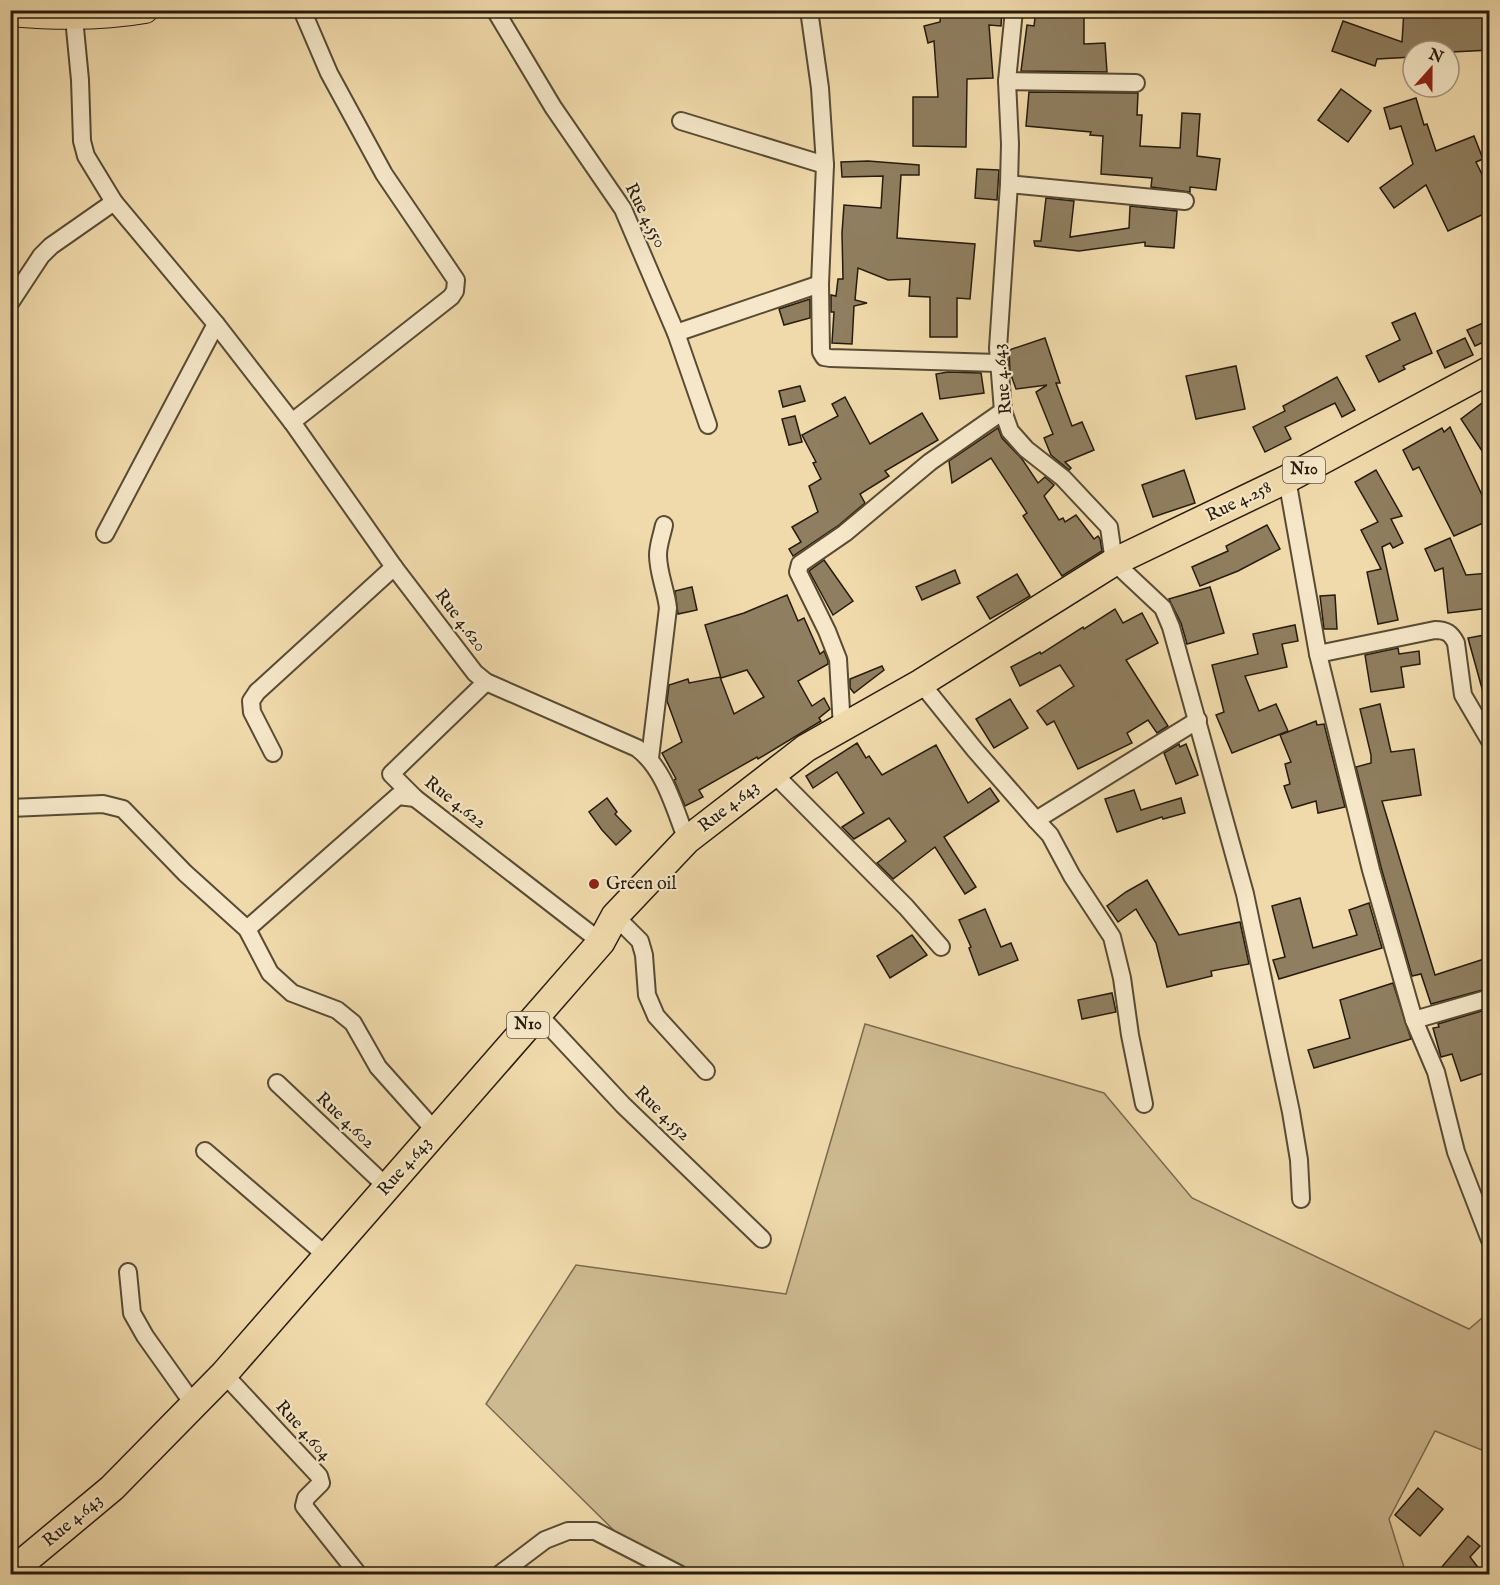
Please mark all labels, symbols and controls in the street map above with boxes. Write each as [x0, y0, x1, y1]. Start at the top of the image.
north arrow [1401, 39, 1461, 99]
text: N [1425, 45, 1446, 69]
street label: Rue 4.550 [619, 180, 671, 252]
street label: Rue 4.643 [988, 342, 1018, 416]
road number: N10 [1283, 457, 1325, 483]
street label: Rue 4.258 [1202, 476, 1276, 528]
street label: Rue 4.620 [429, 585, 491, 657]
street label: Rue 4.622 [419, 772, 491, 834]
street label: Rue 4.643 [694, 776, 764, 838]
place label: Green oil [606, 873, 676, 896]
marker: Green oil [587, 877, 601, 891]
road number: N10 [507, 1012, 549, 1038]
street label: Rue 4.552 [629, 1082, 695, 1146]
street label: Rue 4.602 [310, 1088, 380, 1154]
street label: Rue 4.643 [373, 1133, 437, 1201]
street label: Rue 4.604 [270, 1396, 336, 1466]
street label: Rue 4.643 [38, 1489, 108, 1553]

